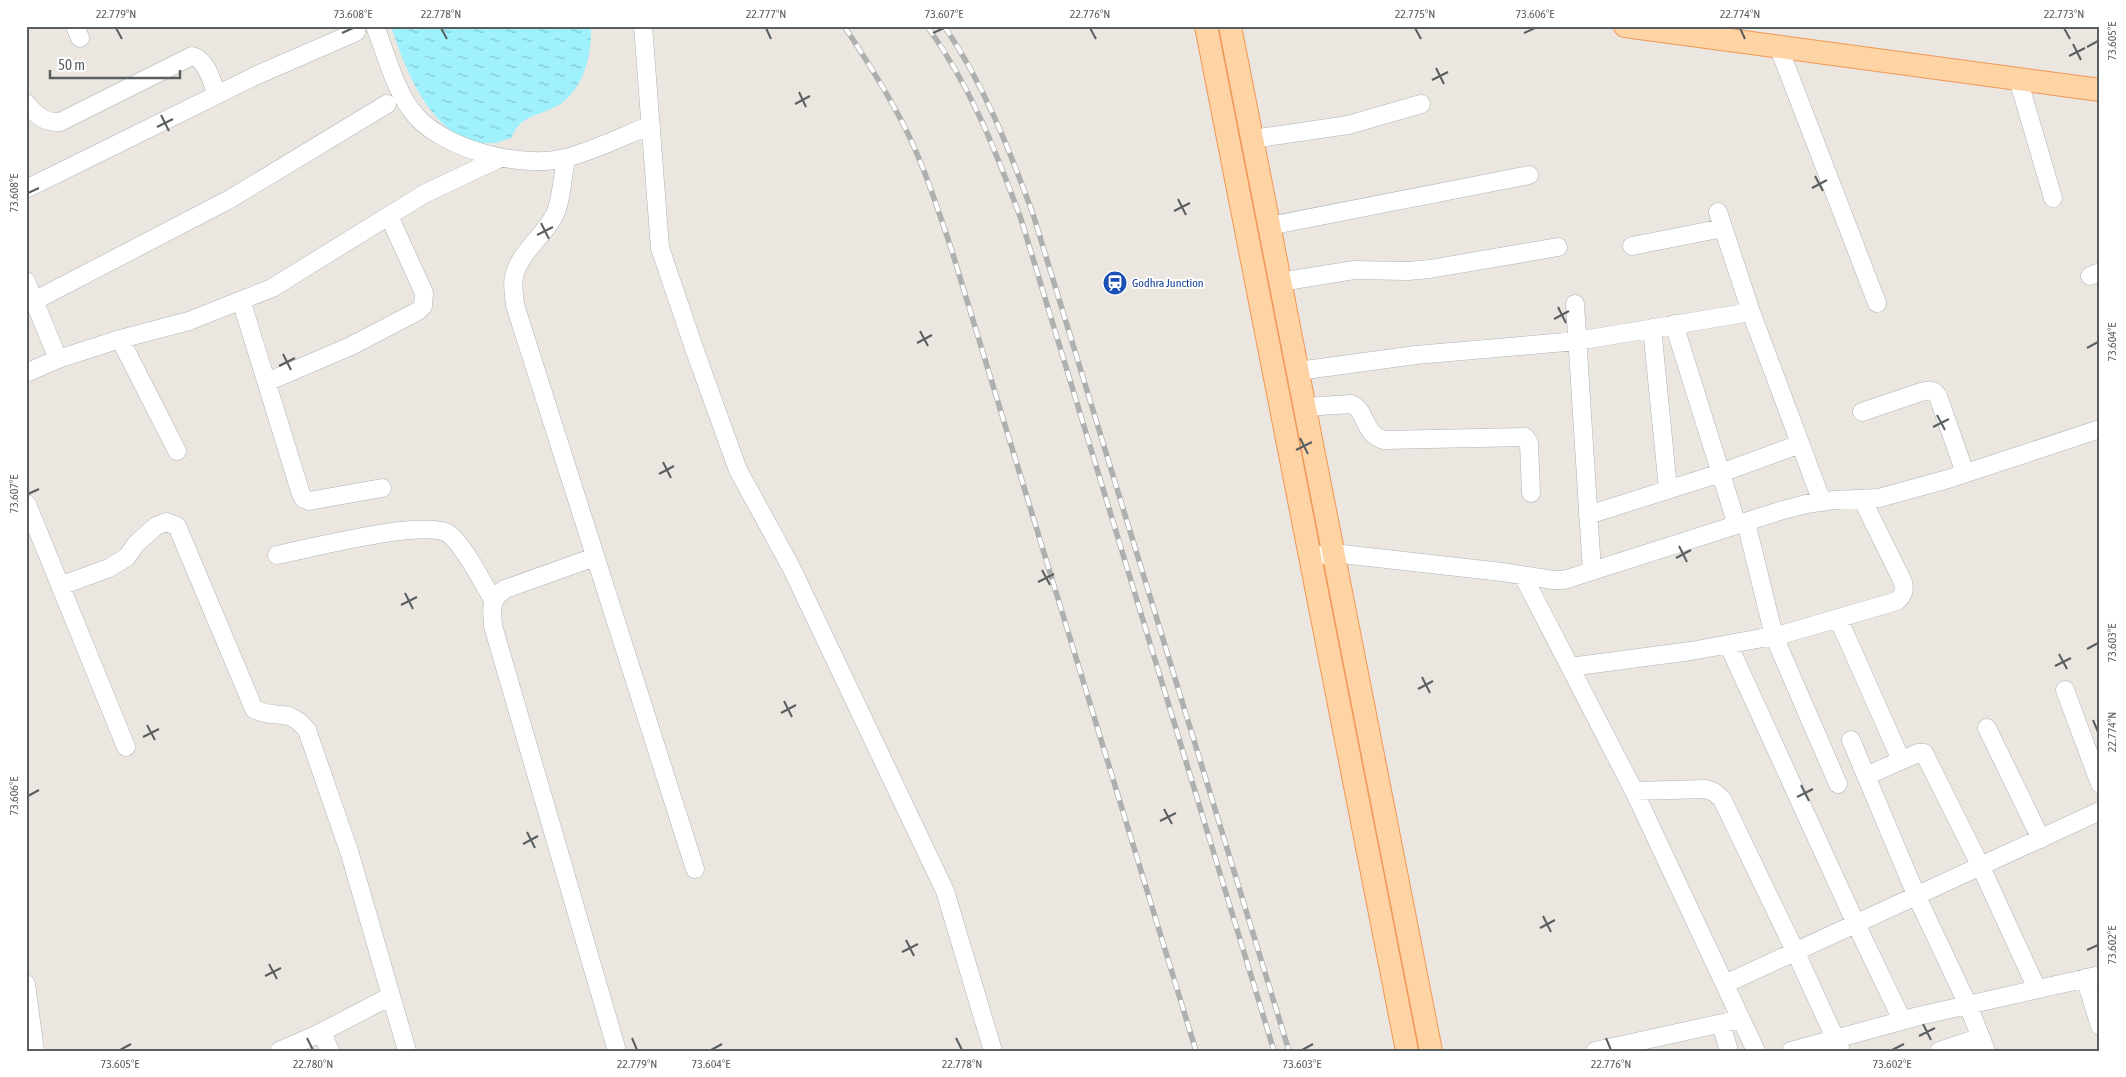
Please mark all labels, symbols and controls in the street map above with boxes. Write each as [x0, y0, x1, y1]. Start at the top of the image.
text: 22.779°N [96, 7, 136, 21]
text: 73.608°E [334, 7, 372, 21]
text: 22.778°N [421, 7, 461, 21]
text: 22.777°N [746, 7, 786, 21]
text: 73.607°E [925, 7, 963, 21]
text: 22.776°N [1070, 7, 1110, 21]
text: 22.775°N [1395, 7, 1435, 21]
text: 73.606°E [1516, 7, 1554, 21]
text: 22.774°N [1720, 7, 1760, 21]
text: 22.773°N [2044, 7, 2084, 21]
text: 73.605°E [2105, 22, 2119, 60]
scale bar [50, 48, 180, 80]
text: 50 m [58, 56, 85, 73]
text: 73.608°E [7, 174, 21, 212]
station icon: Godhra Junction [1102, 270, 1128, 296]
place label: Godhra Junction [1132, 276, 1204, 290]
text: 73.604°E [2105, 323, 2119, 361]
text: 73.607°E [7, 475, 21, 513]
text: 73.603°E [2105, 624, 2119, 662]
text: 22.774°N [2105, 712, 2119, 752]
text: 73.606°E [7, 777, 21, 815]
text: 73.602°E [2105, 926, 2119, 964]
text: 73.605°E [101, 1057, 139, 1071]
text: 22.780°N [293, 1057, 333, 1071]
text: 22.779°N [617, 1057, 657, 1071]
text: 73.604°E [692, 1057, 730, 1071]
text: 22.778°N [942, 1057, 982, 1071]
text: 73.603°E [1283, 1057, 1321, 1071]
text: 22.776°N [1591, 1057, 1631, 1071]
text: 73.602°E [1873, 1057, 1911, 1071]

